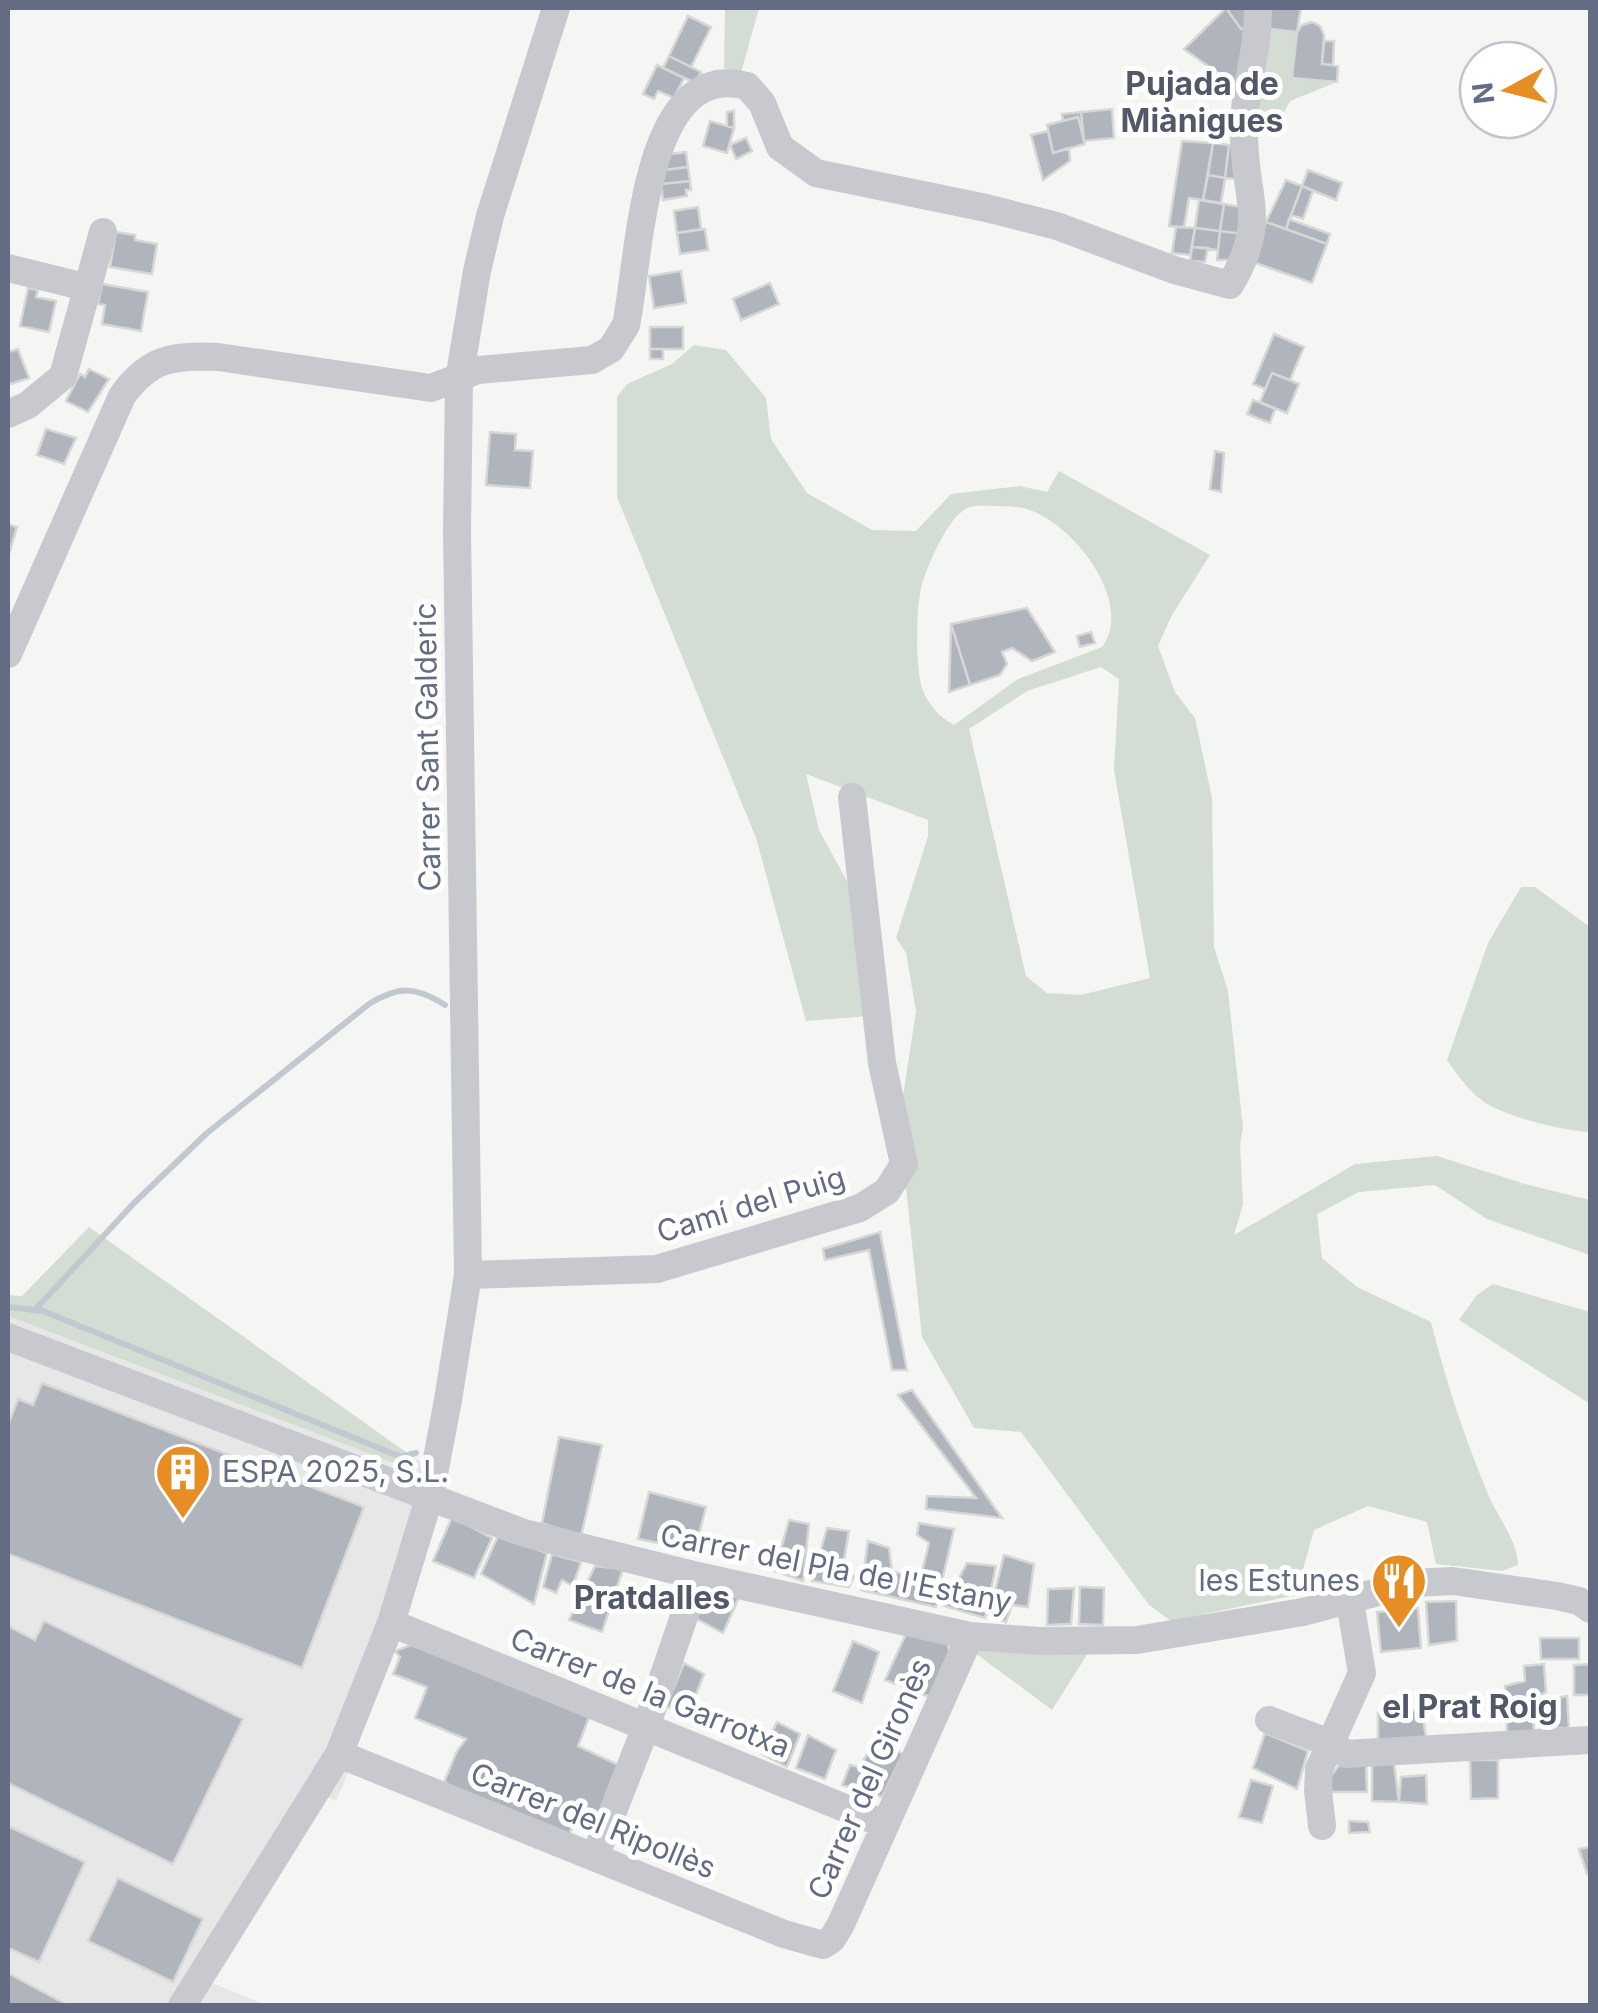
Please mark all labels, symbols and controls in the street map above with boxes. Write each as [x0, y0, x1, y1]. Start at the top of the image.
north arrow [1458, 40, 1558, 140]
district label: Pujada de Miànigues [1121, 64, 1283, 140]
text: N [1465, 80, 1501, 106]
street label: Carrer Sant Galderic [406, 602, 448, 892]
street label: Camí del Puig [652, 1158, 849, 1250]
building icon: ESPA 2025, S.L. [153, 1442, 213, 1521]
place label: ESPA 2025, S.L. [222, 1453, 449, 1489]
street label: Carrer del Pla de l'Estany [657, 1516, 1015, 1620]
restaurant icon: les Estunes [1369, 1551, 1429, 1630]
place label: les Estunes [1199, 1562, 1360, 1598]
district label: Pratdalles [574, 1578, 730, 1617]
street label: Carrer de la Garrotxa [505, 1620, 795, 1765]
street label: Carrer del Gironès [800, 1653, 938, 1904]
district label: el Prat Roig [1382, 1687, 1558, 1726]
street label: Carrer del Ripollès [466, 1755, 721, 1886]

